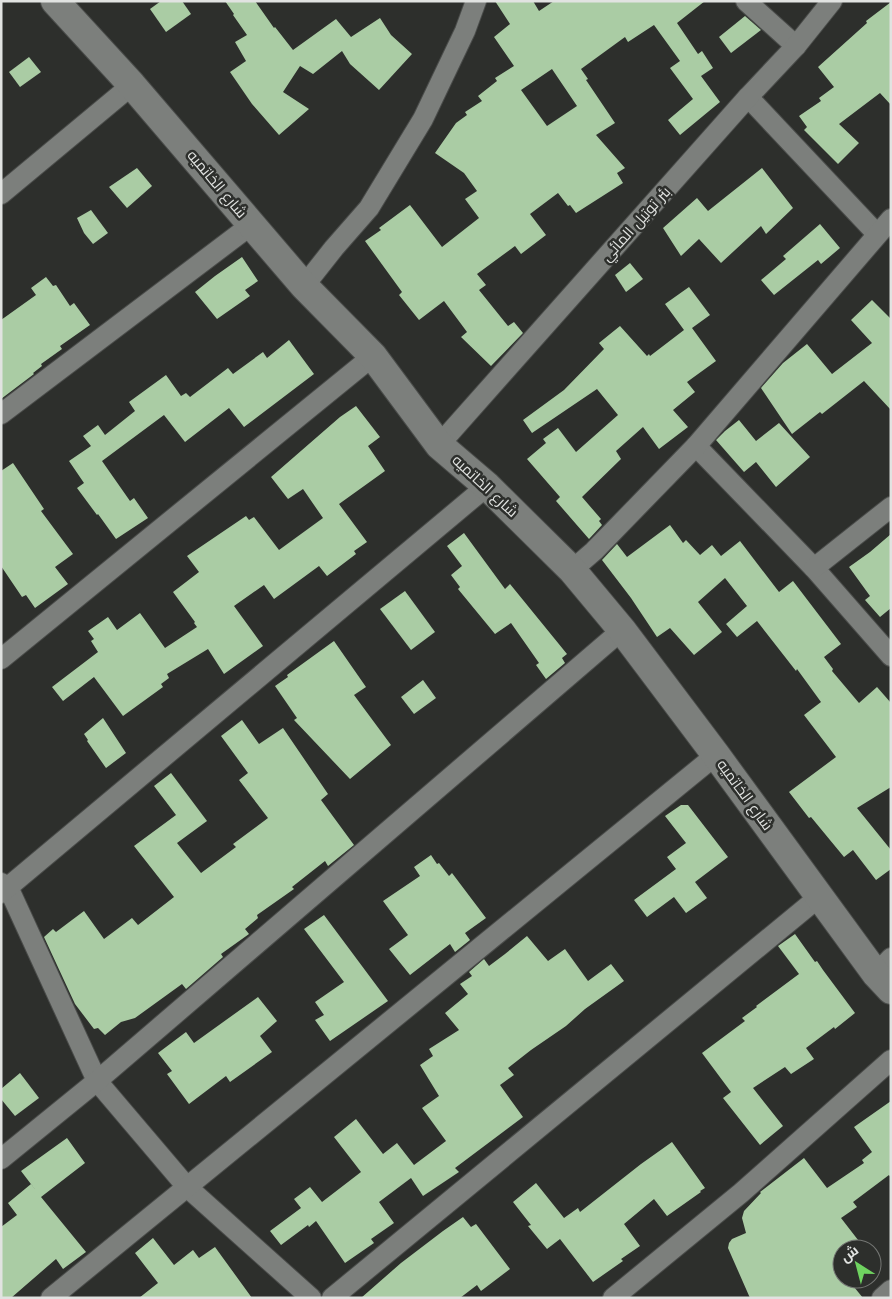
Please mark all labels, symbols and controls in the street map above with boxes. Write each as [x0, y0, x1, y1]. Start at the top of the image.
street label: شارع الخاتميه [182, 146, 251, 223]
street label: بئر توتيل المائي [598, 183, 677, 267]
street label: شارع الخاتميه [447, 451, 521, 522]
street label: شارع الخاتميه [712, 756, 777, 835]
north arrow [832, 1239, 882, 1289]
text: ش [837, 1242, 862, 1266]

